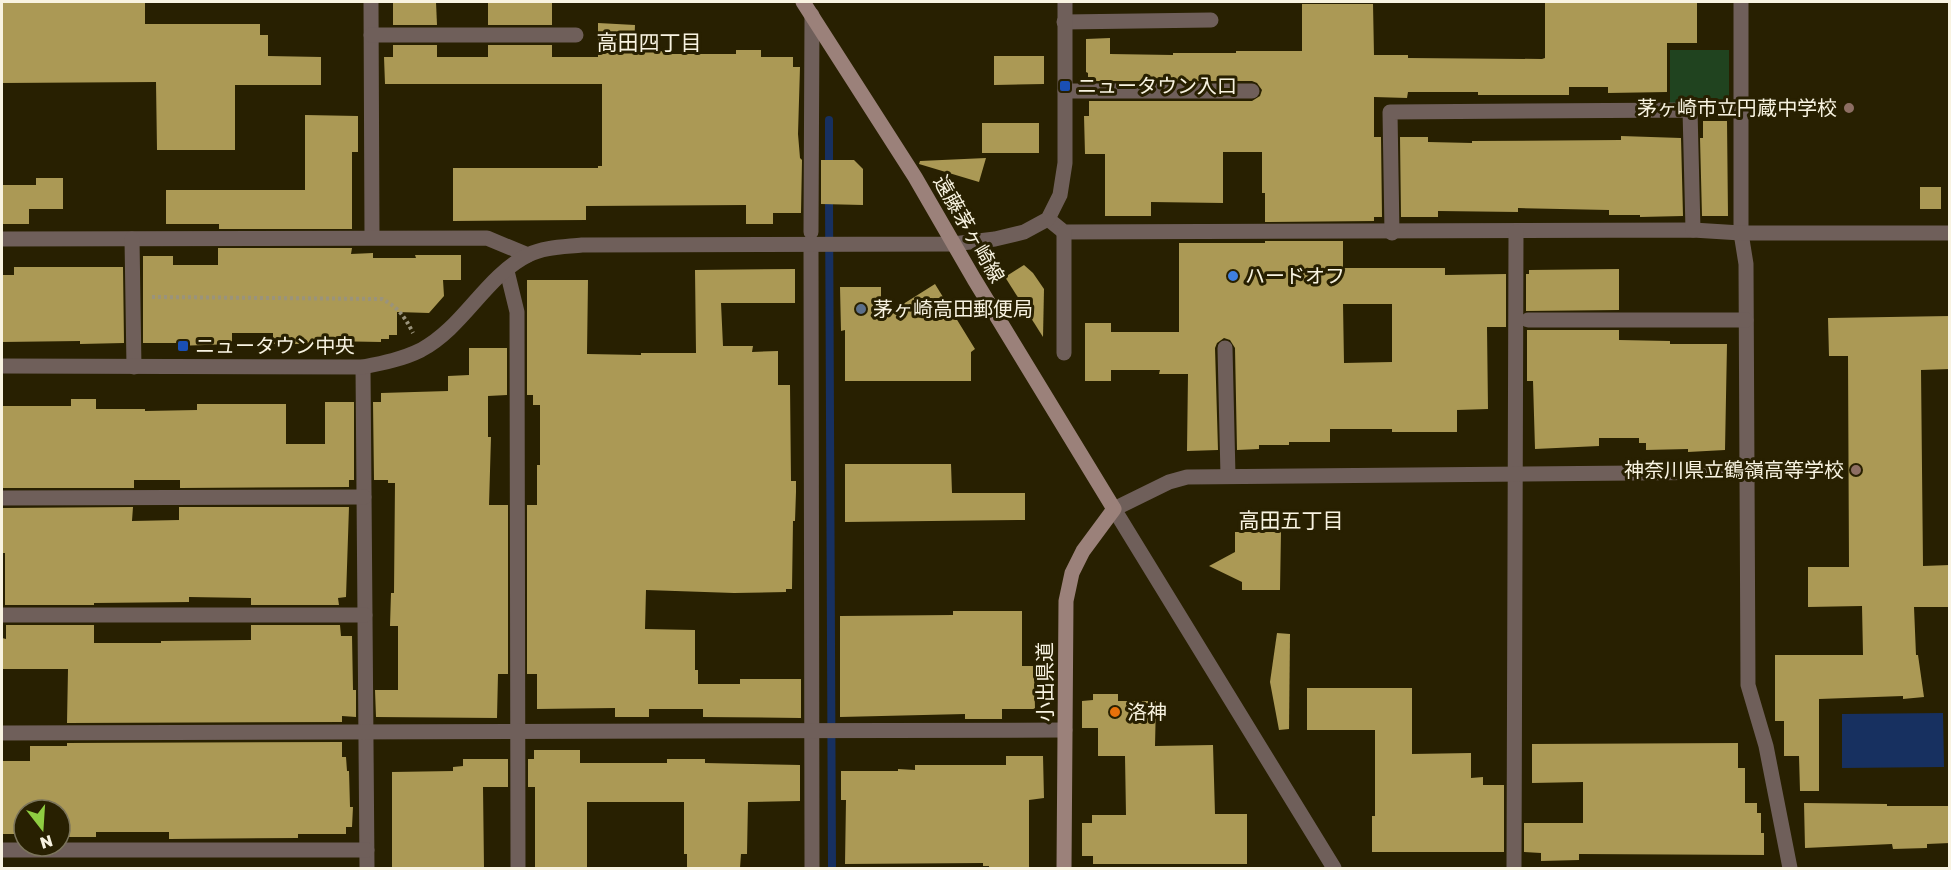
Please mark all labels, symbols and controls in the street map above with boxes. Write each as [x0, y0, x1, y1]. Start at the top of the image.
district label: 高田四丁目 [597, 29, 702, 55]
place label: ニュータウン入口 [1077, 73, 1237, 97]
marker: ニュータウン入口 [1058, 79, 1072, 93]
place label: 茅ヶ崎市立円蔵中学校 [1637, 95, 1837, 119]
marker: 茅ヶ崎市立円蔵中学校 [1842, 101, 1856, 115]
street label: 遠藤茅ヶ崎線 [929, 171, 1010, 286]
place label: ハードオフ [1245, 263, 1345, 287]
marker: ハードオフ [1226, 269, 1240, 283]
place label: 茅ヶ崎高田郵便局 [873, 296, 1033, 320]
marker: 茅ヶ崎高田郵便局 [854, 302, 868, 316]
place label: ニュータウン中央 [195, 333, 355, 357]
marker: ニュータウン中央 [176, 339, 190, 353]
place label: 神奈川県立鶴嶺高等学校 [1624, 457, 1844, 481]
marker: 神奈川県立鶴嶺高等学校 [1849, 463, 1863, 477]
district label: 高田五丁目 [1239, 507, 1344, 533]
street label: 小出県道 [1032, 642, 1056, 722]
place label: 洛神 [1127, 699, 1167, 723]
marker: 洛神 [1108, 705, 1122, 719]
north arrow [12, 798, 72, 858]
text: N [38, 831, 55, 854]

